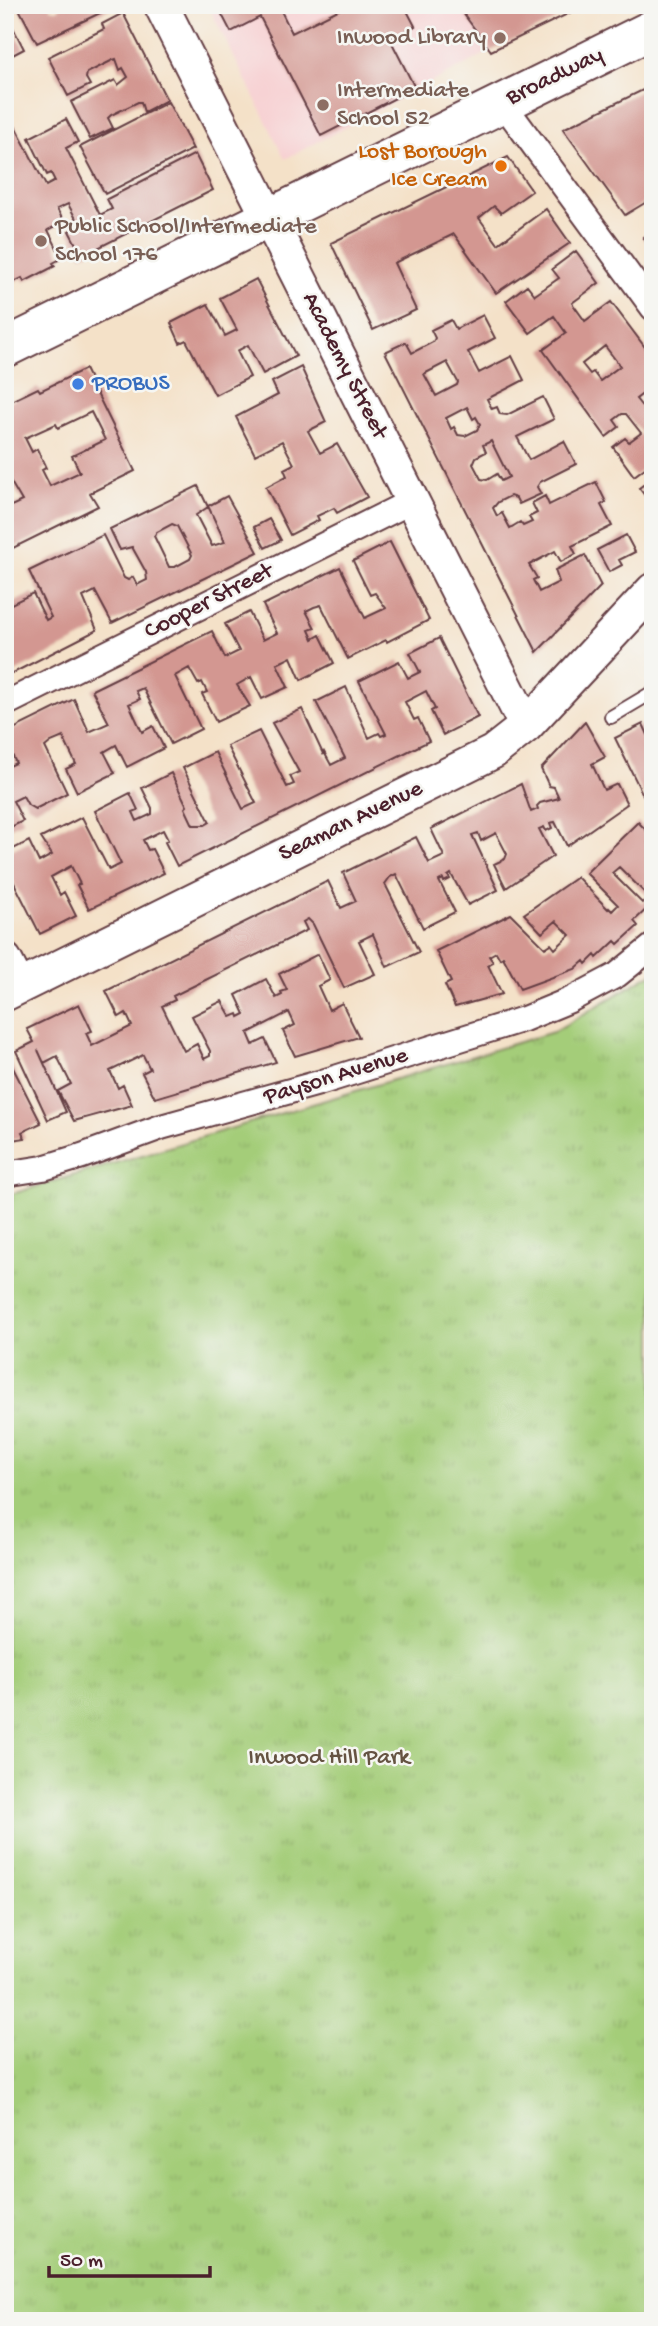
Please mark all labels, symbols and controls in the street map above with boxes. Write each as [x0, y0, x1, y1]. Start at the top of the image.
place label: Inwood Library [337, 24, 486, 53]
marker: Inwood Library [492, 30, 508, 46]
street label: Broadway [501, 41, 608, 113]
place label: Intermediate School 52 [337, 77, 470, 134]
marker: Intermediate School 52 [315, 97, 331, 113]
place label: Lost Borough Ice Cream [358, 138, 487, 195]
marker: Lost Borough Ice Cream [493, 158, 509, 174]
place label: Public School/Intermediate School 176 [54, 213, 317, 270]
marker: Public School/Intermediate School 176 [33, 233, 49, 249]
street label: Academy Street [295, 288, 394, 446]
place label: PROBUS [91, 370, 170, 399]
marker: PROBUS [70, 376, 86, 392]
street label: Cooper Street [140, 556, 280, 647]
street label: Seaman Avenue [274, 774, 428, 869]
street label: Payson Avenue [260, 1041, 412, 1113]
park label: Inwood Hill Park [248, 1744, 412, 1773]
scale bar [49, 2235, 210, 2279]
text: 50 m [60, 2250, 103, 2275]

